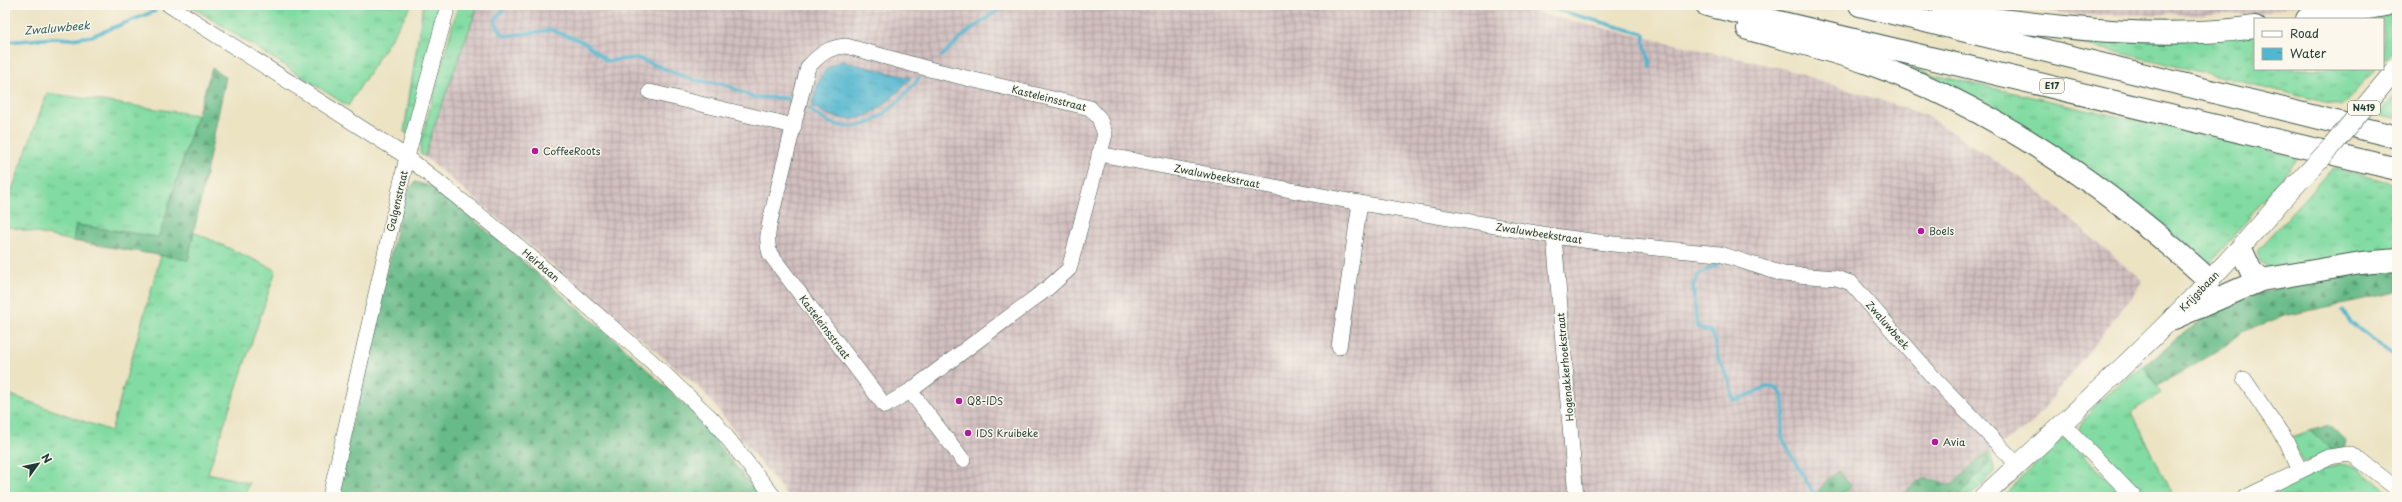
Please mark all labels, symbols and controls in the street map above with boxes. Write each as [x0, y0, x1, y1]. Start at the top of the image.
water label: Zwaluwbeek [23, 16, 92, 39]
legend [2254, 18, 2384, 70]
text: Road [2290, 24, 2319, 42]
text: Water [2290, 44, 2327, 62]
road number: E17 [2040, 79, 2064, 93]
street label: Kasteleinsstraat [1010, 81, 1088, 114]
road number: N419 [2348, 101, 2380, 115]
place label: CoffeeRoots [543, 143, 601, 158]
marker: CoffeeRoots [530, 146, 540, 156]
street label: Zwaluwbeekstraat [1173, 160, 1261, 191]
street label: Galgenstraat [382, 169, 411, 233]
street label: Zwaluwbeekstraat [1495, 218, 1583, 247]
place label: Boels [1929, 223, 1954, 238]
marker: Boels [1916, 226, 1926, 236]
street label: Heirbaan [519, 244, 563, 285]
street label: Krijgsbaan [2175, 267, 2222, 314]
street label: Kasteleinsstraat [796, 292, 854, 362]
street label: Zwaluwbeek [1863, 297, 1914, 352]
street label: Hogenakkerhoekstraat [1552, 312, 1577, 422]
place label: Q8-IDS [967, 393, 1003, 408]
marker: Q8-IDS [954, 396, 964, 406]
place label: IDS Kruibeke [976, 425, 1039, 440]
marker: IDS Kruibeke [963, 428, 973, 438]
place label: Avia [1943, 434, 1966, 449]
marker: Avia [1930, 437, 1940, 447]
north arrow [18, 444, 58, 484]
text: N [37, 450, 56, 467]

